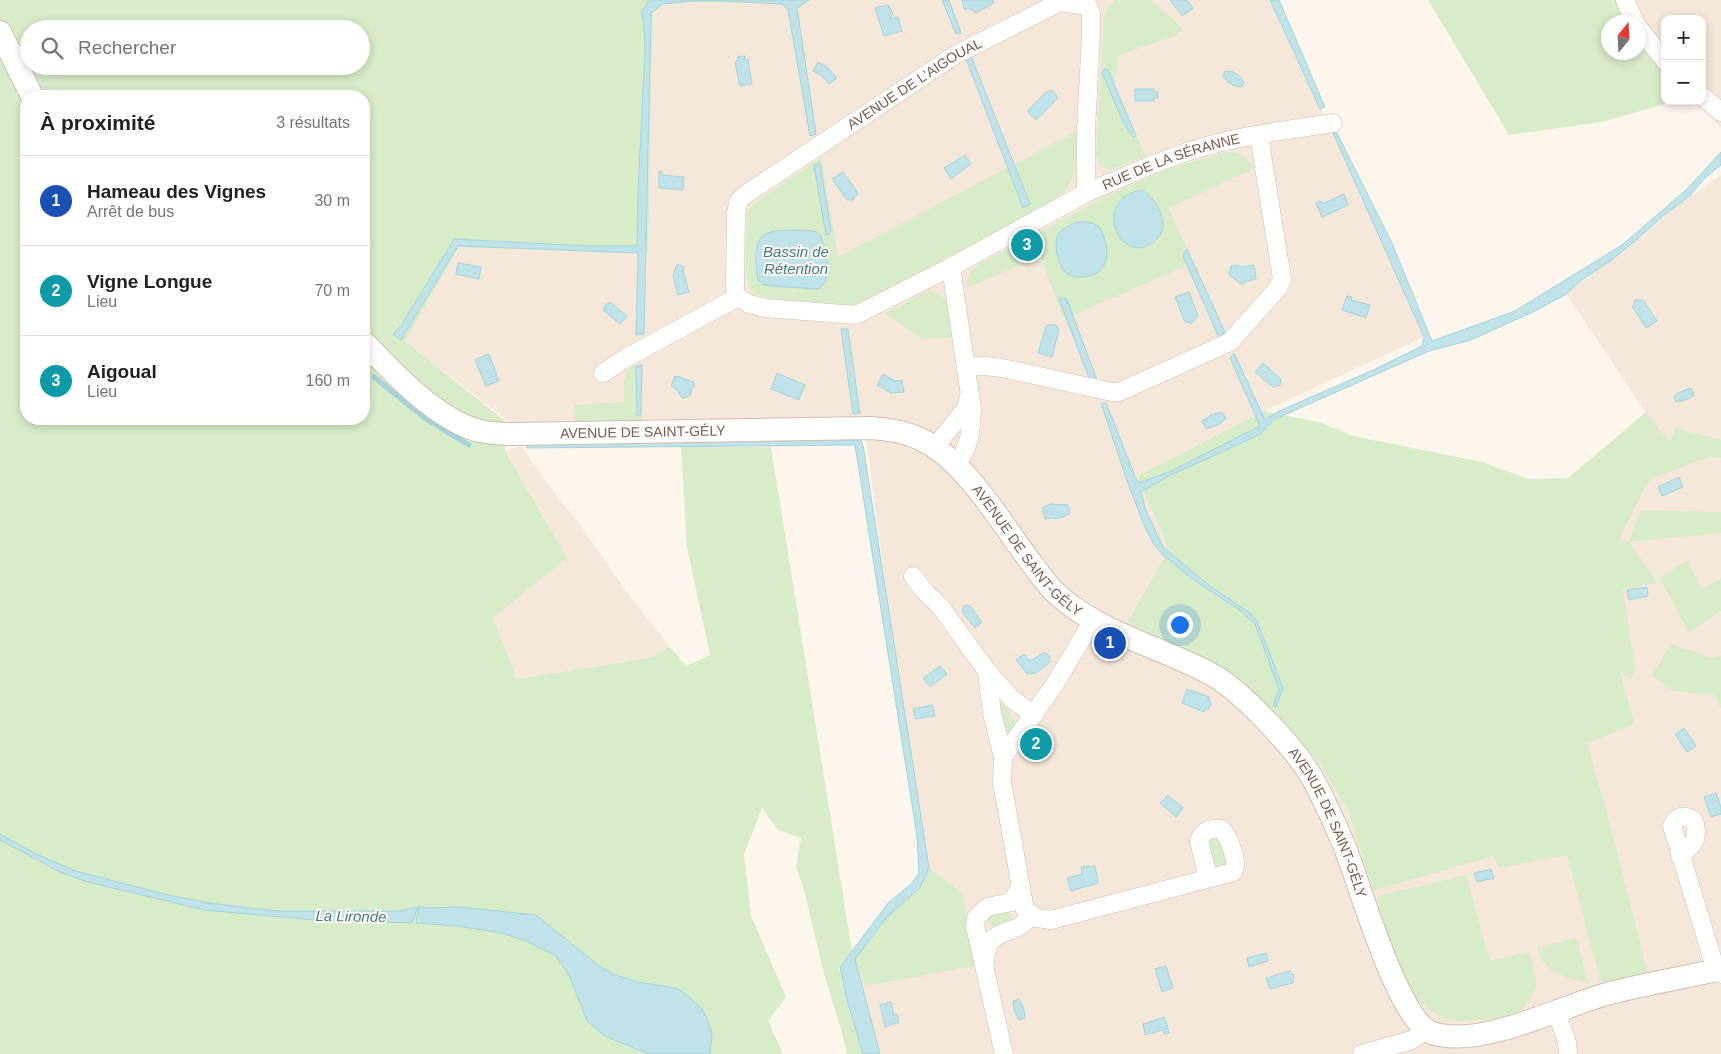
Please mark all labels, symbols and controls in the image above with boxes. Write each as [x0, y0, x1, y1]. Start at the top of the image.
north arrow [1601, 15, 1646, 60]
map controls [1661, 15, 1706, 105]
button: + [1661, 15, 1706, 60]
search box [20, 20, 370, 75]
icon: search [38, 34, 66, 62]
street label: AVENUE DE L'AIGOUAL [844, 35, 984, 133]
text: Rechercher [78, 37, 176, 58]
button: − [1661, 60, 1706, 105]
text: À proximité [40, 111, 156, 134]
text: 3 résultats [276, 114, 350, 131]
street label: RUE DE LA SÉRANNE [1100, 130, 1241, 193]
text: Hameau des Vignes [87, 181, 266, 202]
text: 1 [52, 192, 60, 209]
text: 30 m [314, 192, 350, 209]
text: Arrêt de bus [87, 203, 174, 220]
pin: 3 [1011, 226, 1043, 264]
water label: Bassin de Rétention [763, 243, 829, 277]
text: Vigne Longue [87, 271, 212, 292]
text: 2 [52, 282, 60, 299]
text: 70 m [314, 282, 350, 299]
text: Lieu [87, 293, 117, 310]
text: Aigoual [87, 361, 157, 382]
text: 3 [52, 372, 60, 389]
text: 160 m [306, 372, 350, 389]
text: Lieu [87, 383, 117, 400]
street label: AVENUE DE SAINT-GÉLY [560, 422, 726, 441]
street label: AVENUE DE SAINT-GÉLY [969, 481, 1086, 619]
your location [1167, 612, 1193, 638]
pin: 1 [1094, 624, 1126, 662]
pin: 2 [1020, 725, 1052, 763]
street label: AVENUE DE SAINT-GÉLY [1285, 744, 1370, 900]
water label: La Lironde [315, 907, 387, 925]

